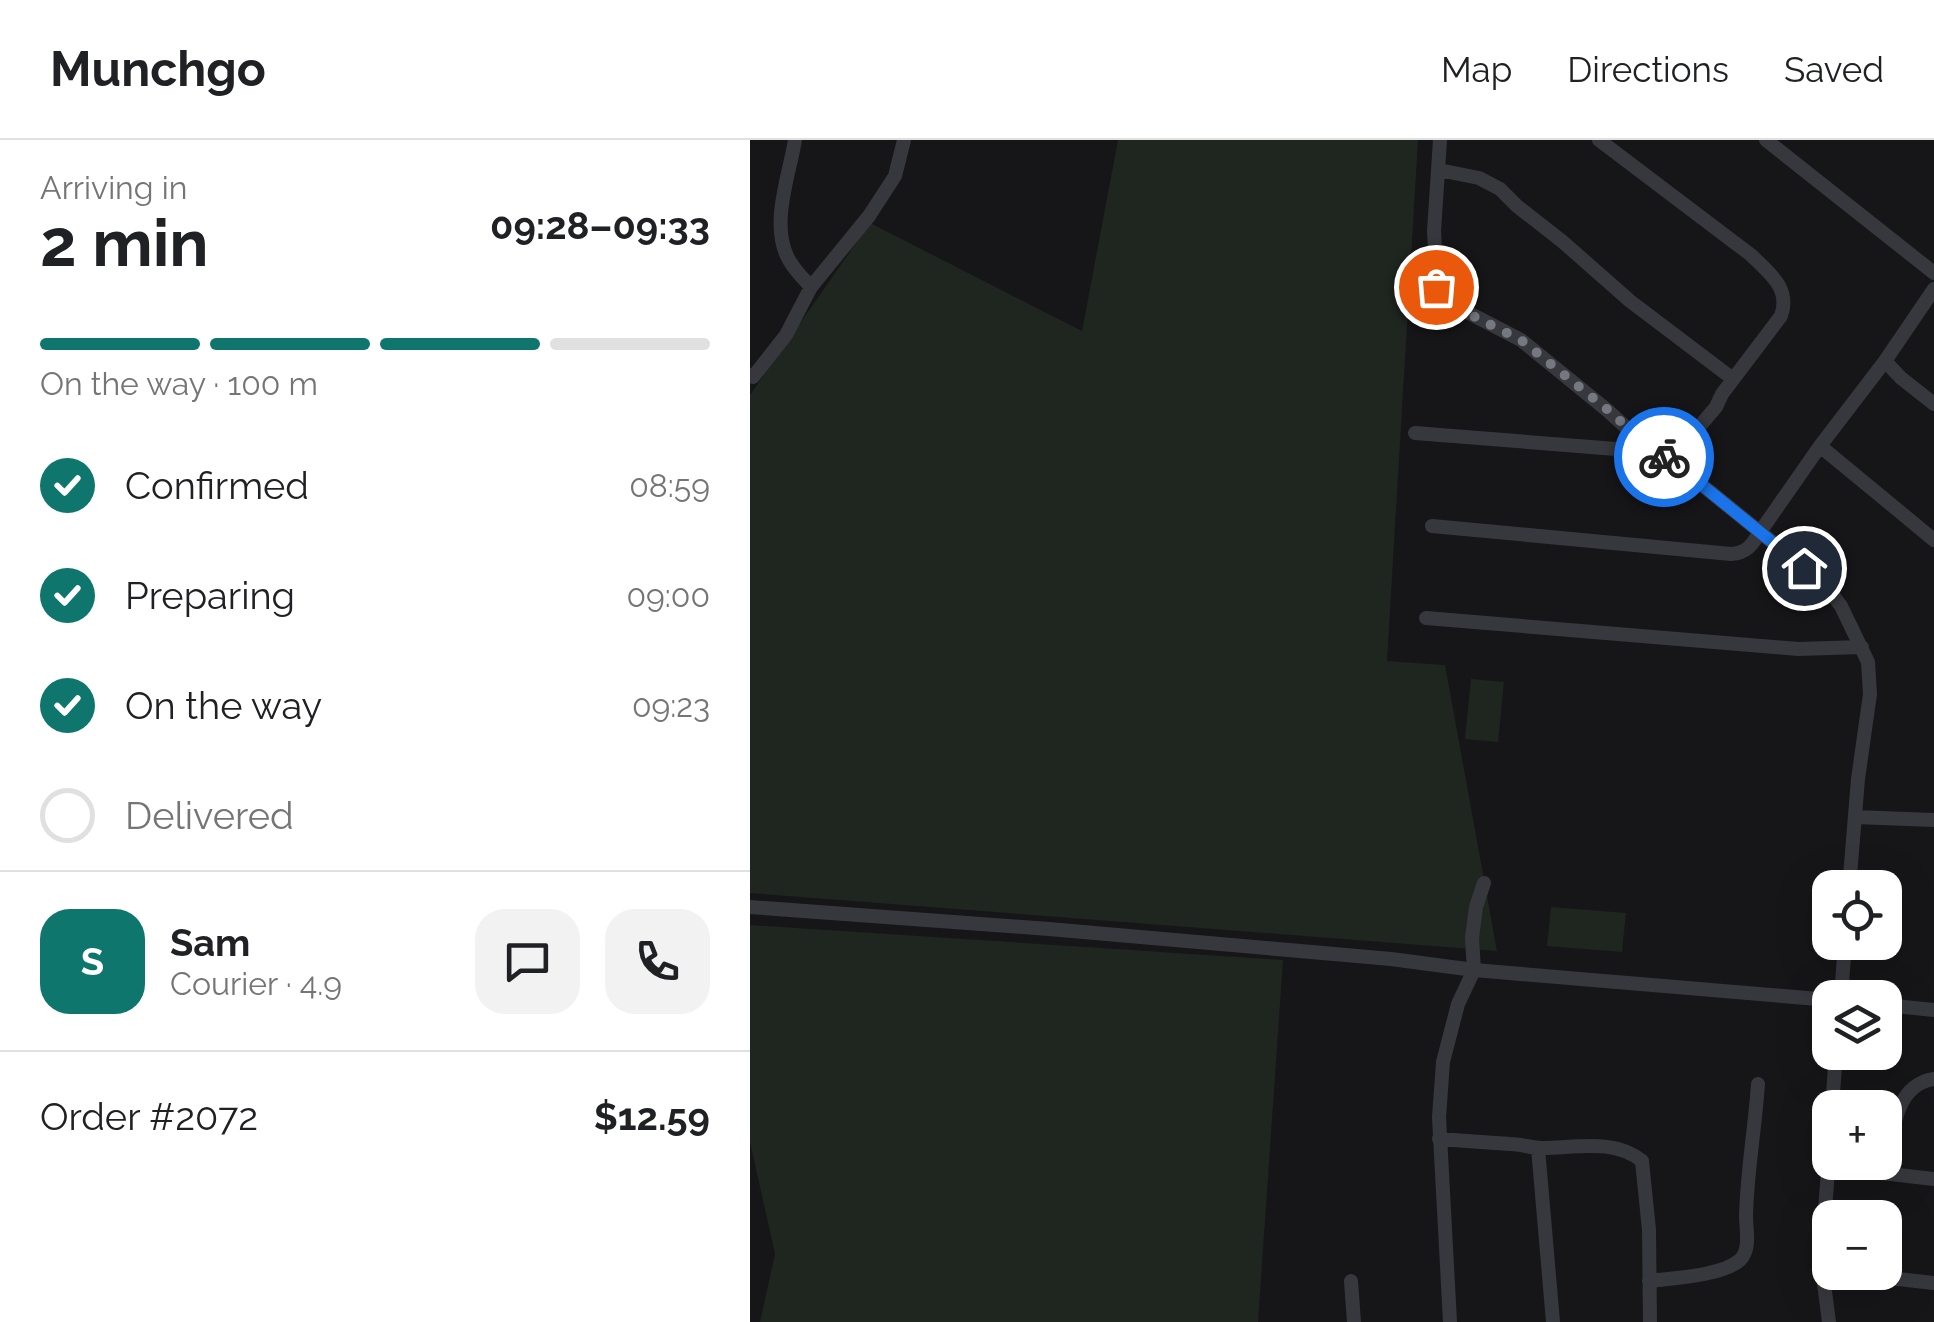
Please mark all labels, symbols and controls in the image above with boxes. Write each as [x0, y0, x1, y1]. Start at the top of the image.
text: Munchgo [50, 41, 266, 97]
text: Map [1441, 49, 1512, 90]
text: Directions [1567, 49, 1729, 90]
text: Saved [1784, 49, 1884, 90]
text: Arriving in [40, 169, 187, 206]
text: 09:28–09:33 [490, 203, 710, 248]
text: 2 min [40, 205, 209, 281]
pin [1394, 245, 1479, 330]
icon: bag [1409, 260, 1464, 315]
text: On the way · 100 m [40, 365, 318, 402]
courier [1614, 407, 1714, 507]
icon: bike [1637, 430, 1692, 485]
icon: check [40, 458, 95, 513]
text: Confirmed [125, 463, 309, 508]
text: 08:59 [629, 467, 710, 504]
pin [1762, 526, 1847, 611]
icon: home [1777, 541, 1832, 596]
icon: check [40, 568, 95, 623]
text: Preparing [125, 573, 295, 618]
text: 09:00 [626, 577, 710, 614]
icon: check [40, 678, 95, 733]
text: On the way [125, 683, 322, 728]
text: 09:23 [632, 687, 710, 724]
text: Delivered [125, 793, 294, 838]
map controls [1812, 870, 1902, 1290]
button: locate [1812, 870, 1902, 960]
button: chat [475, 909, 580, 1014]
button: phone [605, 909, 710, 1014]
text: Sam [170, 920, 250, 965]
text: S [81, 939, 104, 984]
text: Courier · 4.9 [170, 965, 342, 1002]
button: layers [1812, 980, 1902, 1070]
button: + [1812, 1090, 1902, 1180]
text: Order #2072 [40, 1094, 258, 1139]
text: $12.59 [594, 1094, 710, 1139]
button: − [1812, 1200, 1902, 1290]

